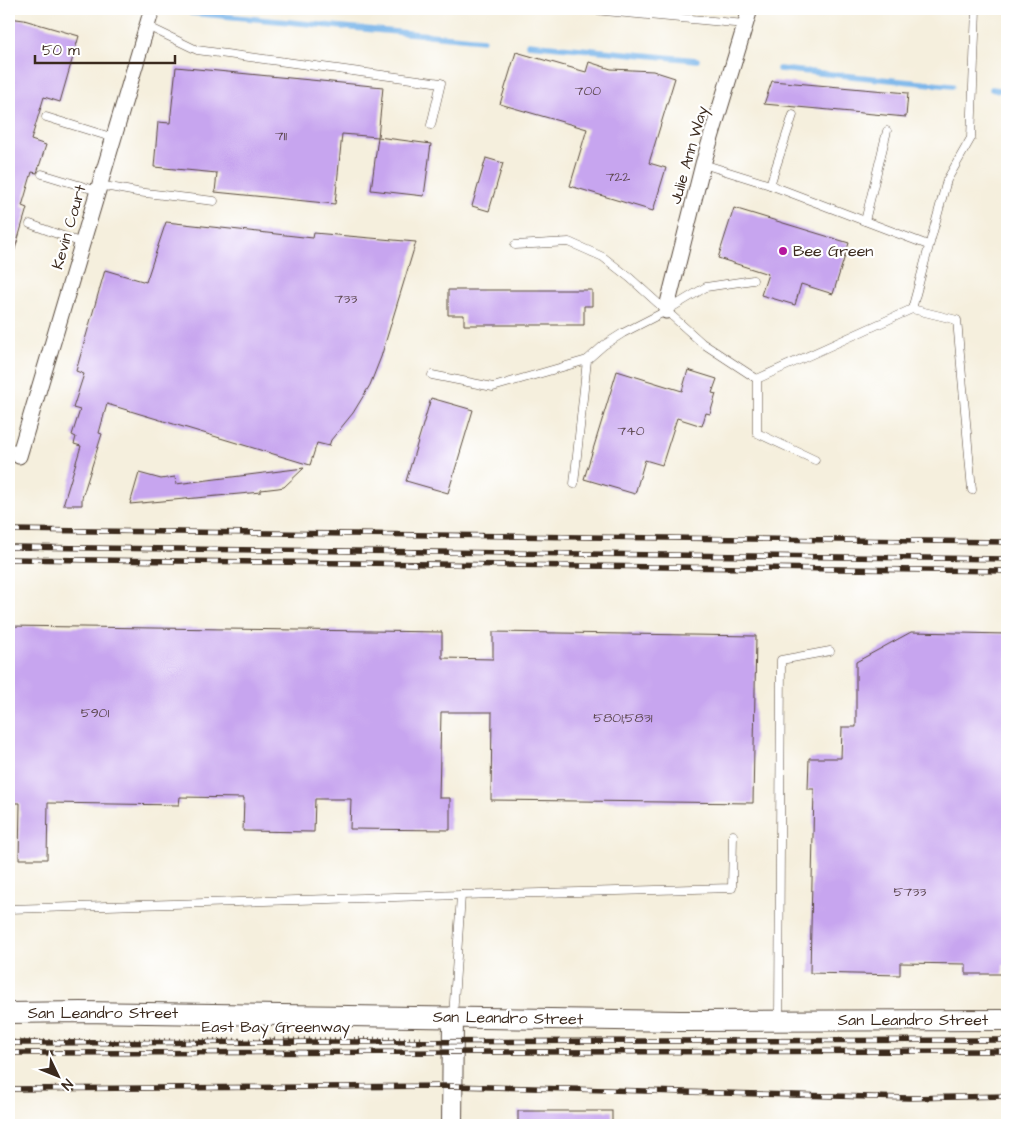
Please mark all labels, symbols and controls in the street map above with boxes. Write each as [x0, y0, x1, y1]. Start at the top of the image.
scale bar [35, 32, 175, 64]
text: 50 m [42, 40, 80, 61]
house number: 700 [575, 81, 601, 101]
street label: Julie Ann Way [664, 103, 715, 207]
house number: 711 [275, 126, 287, 146]
house number: 722 [606, 167, 630, 187]
street label: Kevin Court [46, 182, 92, 272]
place label: Bee Green [793, 240, 873, 262]
marker: Bee Green [777, 245, 789, 257]
house number: 733 [335, 289, 357, 309]
house number: 740 [618, 421, 645, 441]
house number: 5901 [81, 703, 109, 723]
house number: 5801;5831 [593, 708, 653, 728]
house number: 5733 [894, 882, 926, 902]
street label: San Leandro Street [28, 1002, 179, 1024]
street label: San Leandro Street [433, 1006, 584, 1030]
street label: San Leandro Street [838, 1009, 989, 1031]
street label: East Bay Greenway [202, 1016, 350, 1039]
north arrow [32, 1052, 82, 1102]
text: N [56, 1074, 77, 1094]

